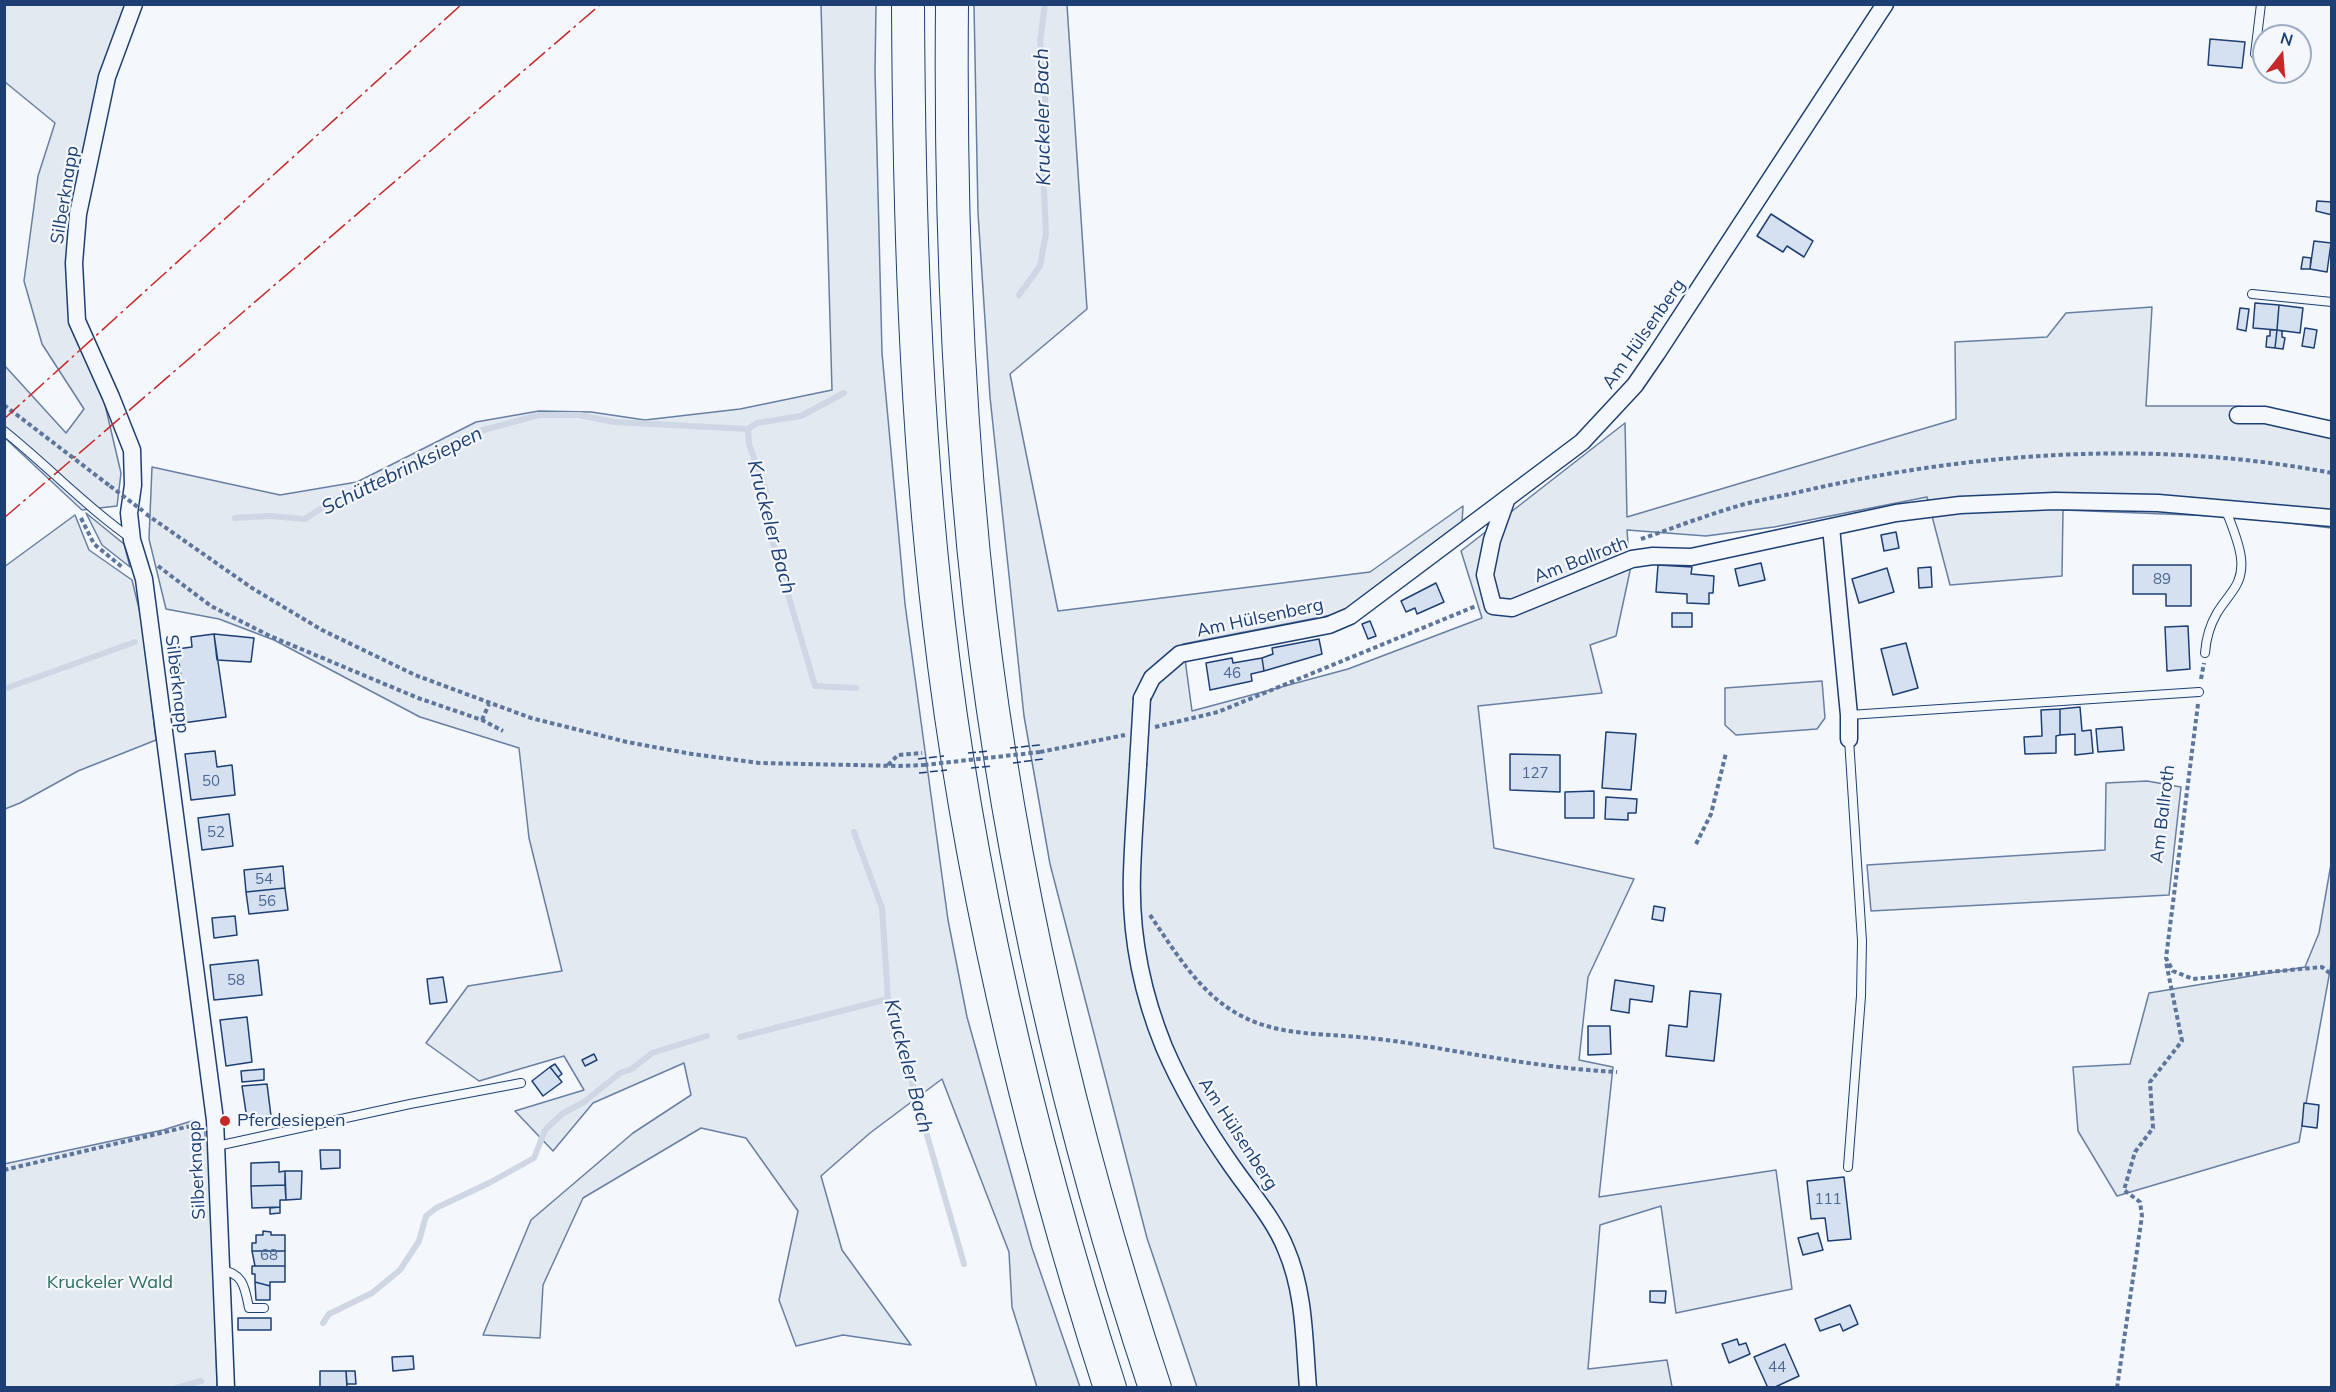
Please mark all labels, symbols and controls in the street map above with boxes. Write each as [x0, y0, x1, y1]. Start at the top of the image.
north arrow [2252, 24, 2312, 84]
text: N [2278, 27, 2295, 50]
water label: Kruckeler Bach [1030, 48, 1056, 186]
street label: Silberknapp [47, 144, 83, 246]
street label: Am Hülsenberg [1598, 275, 1690, 393]
water label: Schüttebrinksiepen [318, 422, 486, 520]
water label: Kruckeler Bach [742, 457, 800, 597]
street label: Am Ballroth [1531, 532, 1631, 588]
house number: 89 [2153, 570, 2171, 588]
street label: Am Hülsenberg [1195, 594, 1325, 642]
street label: Silberknapp [160, 633, 194, 735]
house number: 46 [1223, 664, 1241, 682]
house number: 127 [1522, 764, 1548, 782]
street label: Am Ballroth [2146, 764, 2180, 864]
house number: 50 [202, 772, 220, 790]
house number: 52 [207, 823, 225, 841]
house number: 54 [255, 870, 273, 888]
house number: 56 [258, 892, 276, 910]
house number: 58 [227, 971, 245, 989]
water label: Kruckeler Bach [879, 996, 937, 1136]
street label: Am Hülsenberg [1194, 1074, 1282, 1194]
place label: Pferdesiepen [237, 1110, 345, 1132]
marker: Pferdesiepen [218, 1114, 232, 1128]
street label: Silberknapp [184, 1120, 210, 1220]
house number: 111 [1815, 1190, 1841, 1208]
house number: 68 [260, 1246, 278, 1264]
park label: Kruckeler Wald [47, 1272, 173, 1294]
house number: 44 [1768, 1358, 1786, 1376]

